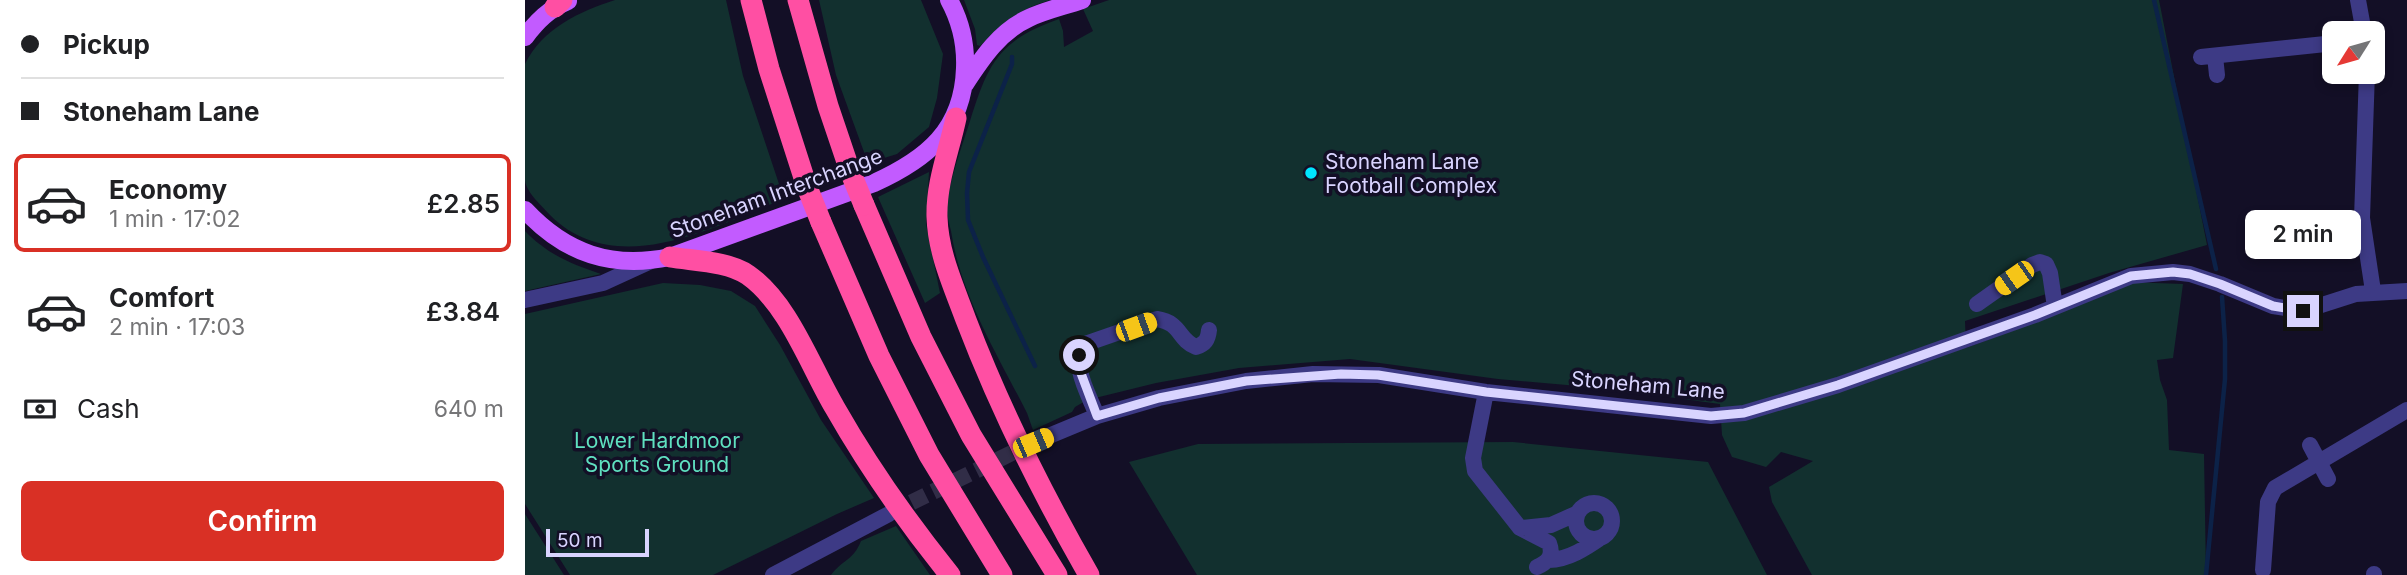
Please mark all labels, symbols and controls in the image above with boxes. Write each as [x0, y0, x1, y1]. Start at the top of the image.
north arrow [2322, 21, 2385, 84]
map controls [2322, 21, 2385, 84]
text: Pickup [63, 29, 150, 60]
text: Stoneham Lane [63, 96, 260, 127]
street label: Stoneham Interchange [666, 143, 886, 243]
place label: Stoneham Lane Football Complex [1325, 149, 1497, 198]
marker: Stoneham Lane Football Complex [1303, 165, 1319, 181]
icon: car [25, 172, 88, 235]
text: Economy [109, 174, 227, 205]
text: £2.85 [427, 188, 500, 219]
text: 1 min · 17:02 [109, 205, 240, 233]
callout: 2 min [2245, 210, 2361, 258]
text: 2 min [2273, 220, 2333, 248]
car [1991, 257, 2038, 299]
icon: car [25, 280, 88, 343]
text: Comfort [109, 282, 214, 313]
route end [2287, 295, 2319, 327]
text: £3.84 [426, 296, 500, 327]
car [1113, 310, 1160, 344]
text: 2 min · 17:03 [109, 313, 245, 341]
route start [1063, 339, 1095, 371]
street label: Stoneham Lane [1570, 366, 1726, 404]
icon: cash [21, 390, 59, 428]
text: Cash [77, 393, 140, 424]
text: 640 m [434, 395, 504, 423]
car [1010, 425, 1057, 461]
park label: Lower Hardmoor Sports Ground [574, 428, 740, 477]
button: Confirm [21, 481, 504, 561]
scale bar [546, 526, 649, 558]
text: 50 m [557, 529, 603, 552]

